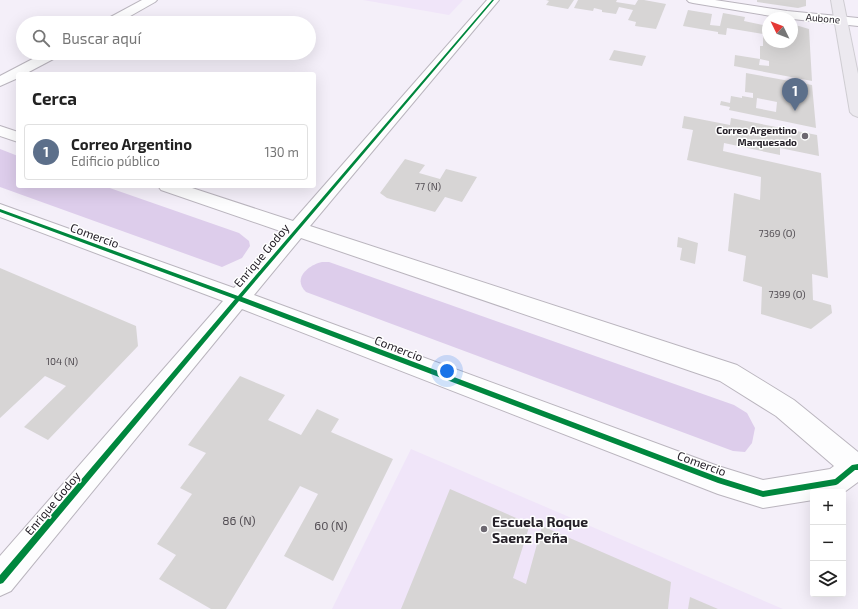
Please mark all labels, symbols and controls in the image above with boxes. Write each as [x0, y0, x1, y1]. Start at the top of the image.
street label: Aubone [805, 11, 841, 25]
north arrow [762, 12, 798, 48]
search box [16, 16, 316, 60]
icon: search [30, 27, 52, 49]
text: Buscar aquí [62, 29, 141, 47]
pin: 1 [782, 78, 808, 111]
text: Cerca [32, 88, 77, 108]
place label: Correo Argentino Marquesado [716, 124, 797, 148]
marker: Correo Argentino Marquesado [800, 131, 810, 141]
text: Correo Argentino [71, 135, 192, 153]
text: 1 [43, 144, 49, 160]
text: 130 m [264, 144, 299, 160]
text: Edificio público [71, 153, 160, 169]
house number: 77 (N) [415, 180, 442, 192]
street label: Comercio [69, 220, 121, 250]
street label: Enrique Godoy [230, 220, 292, 290]
house number: 7369 (O) [758, 227, 796, 239]
house number: 7399 (O) [768, 288, 806, 300]
street label: Comercio [373, 332, 425, 364]
house number: 104 (N) [46, 355, 78, 367]
your location [437, 361, 457, 381]
street label: Comercio [676, 448, 728, 478]
street label: Enrique Godoy [21, 468, 83, 538]
map controls [810, 489, 846, 597]
button: + [810, 489, 846, 525]
house number: 86 (N) [222, 513, 256, 527]
place label: Escuela Roque Saenz Peña [492, 513, 588, 546]
house number: 60 (N) [314, 518, 348, 532]
marker: Escuela Roque Saenz Peña [479, 524, 489, 534]
button: − [810, 525, 846, 561]
button: layers [810, 561, 846, 597]

